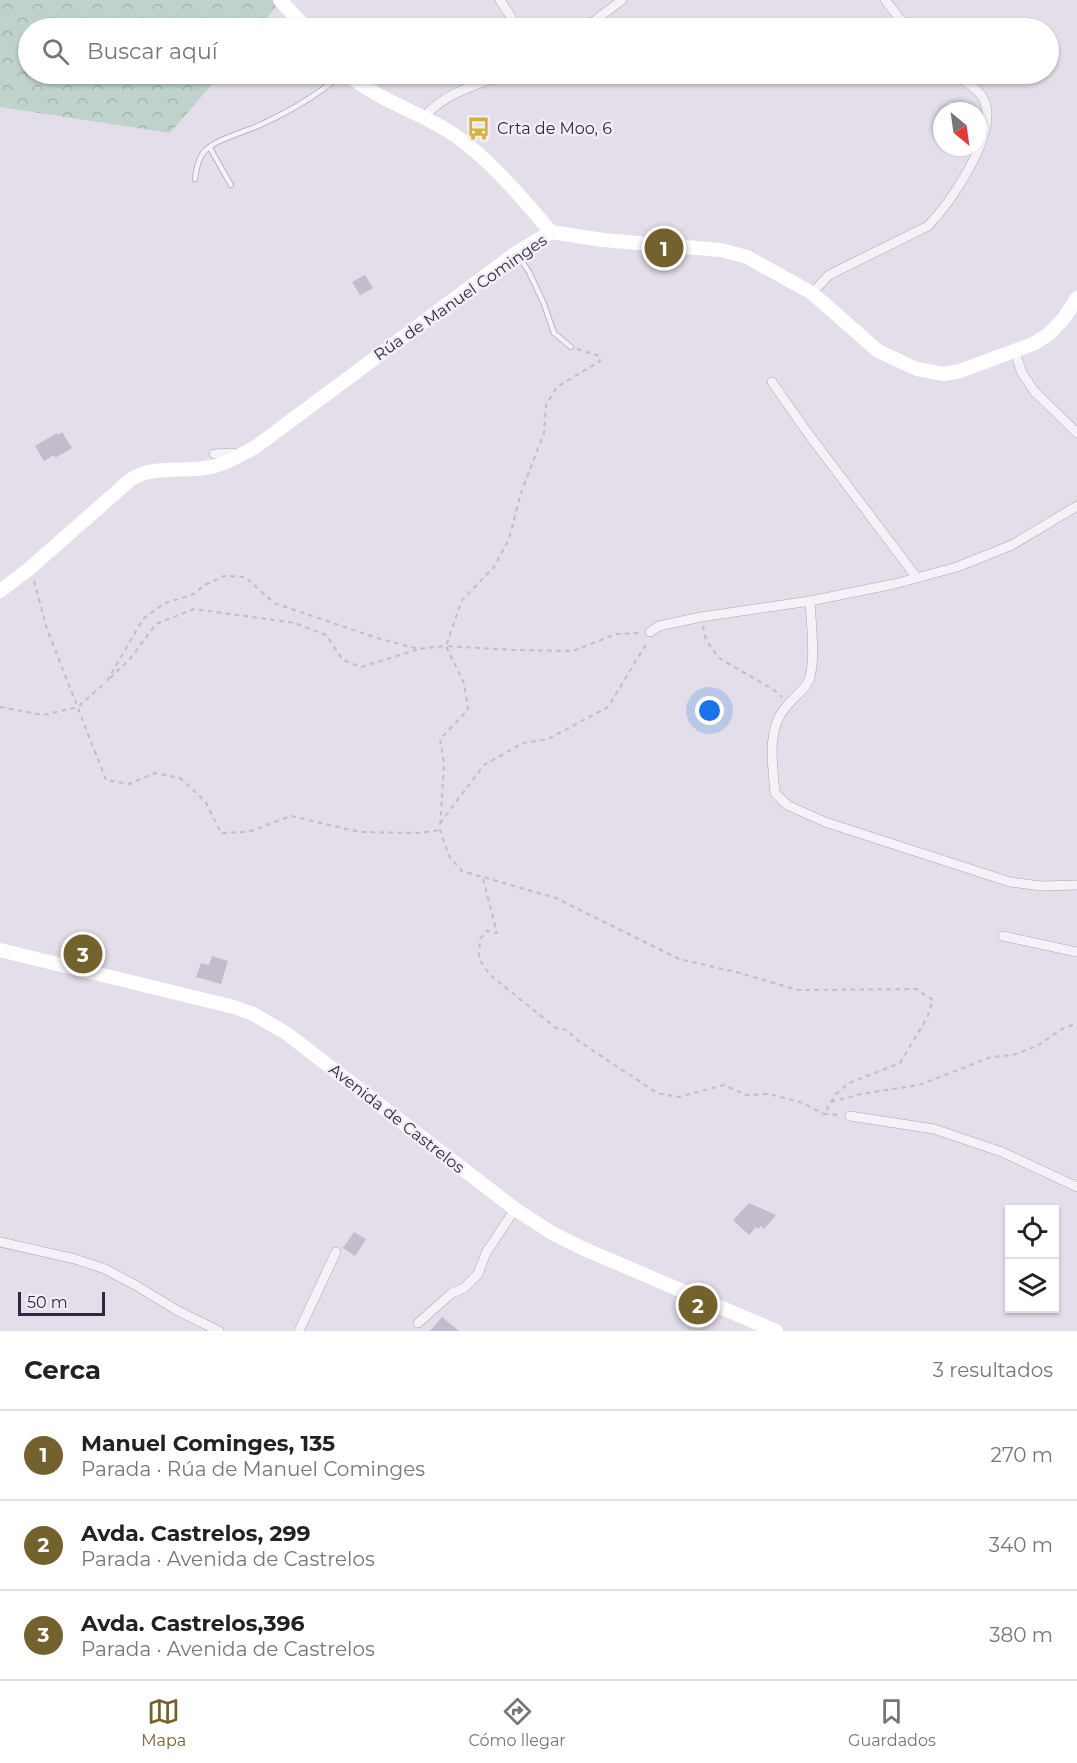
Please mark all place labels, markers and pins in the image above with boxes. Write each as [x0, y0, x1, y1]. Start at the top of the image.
bus stop icon: Crta de Moo, 6 [466, 115, 492, 141]
place label: Crta de Moo, 6 [497, 119, 612, 138]
pin: 1 [644, 226, 684, 270]
pin: 3 [64, 932, 103, 976]
pin: 2 [678, 1282, 718, 1328]

